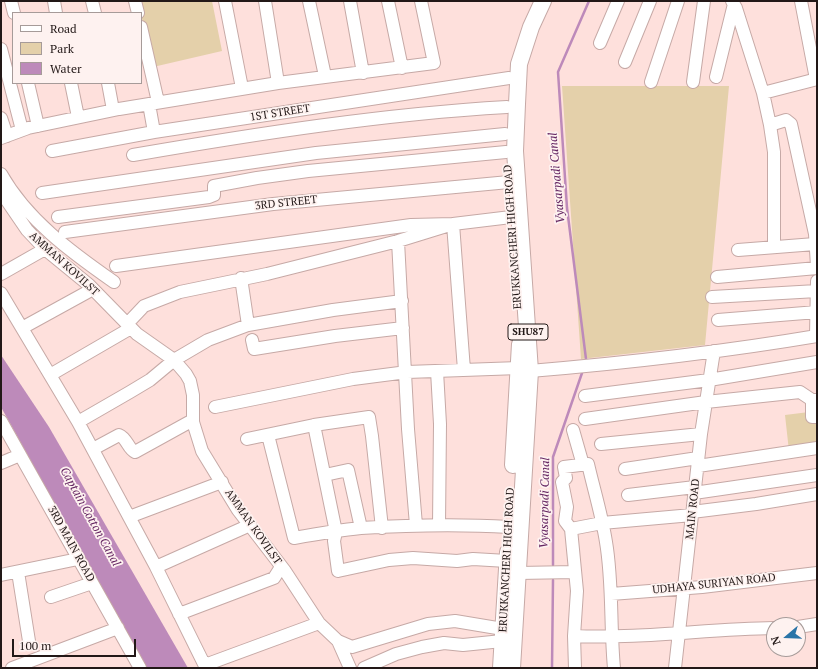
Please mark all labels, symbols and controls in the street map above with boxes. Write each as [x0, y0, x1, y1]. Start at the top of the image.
legend [12, 12, 142, 84]
text: Road [50, 21, 77, 36]
text: Park [50, 41, 74, 56]
text: Water [50, 61, 82, 76]
street label: 1ST STREET [249, 102, 311, 124]
water label: Vyasarpadi Canal [546, 132, 568, 224]
street label: ERUKKANCHERI HIGH ROAD [501, 164, 525, 310]
street label: 3RD STREET [254, 193, 318, 213]
street label: AMMAN KOVILST [26, 229, 102, 299]
road number: SHU87 [508, 324, 548, 340]
water label: Vyasarpadi Canal [537, 457, 553, 549]
water label: Captain Cotton Canal [57, 465, 123, 569]
street label: MAIN ROAD [683, 478, 703, 540]
street label: AMMAN KOVILST [222, 487, 284, 567]
street label: ERUKKANCHERI HIGH ROAD [497, 487, 517, 633]
street label: 3RD MAIN ROAD [45, 504, 97, 584]
street label: UDHAYA SURIYAN ROAD [652, 571, 776, 597]
north arrow [766, 617, 806, 657]
scale bar [14, 631, 138, 657]
text: N [768, 634, 784, 647]
text: 100 m [19, 638, 51, 653]

